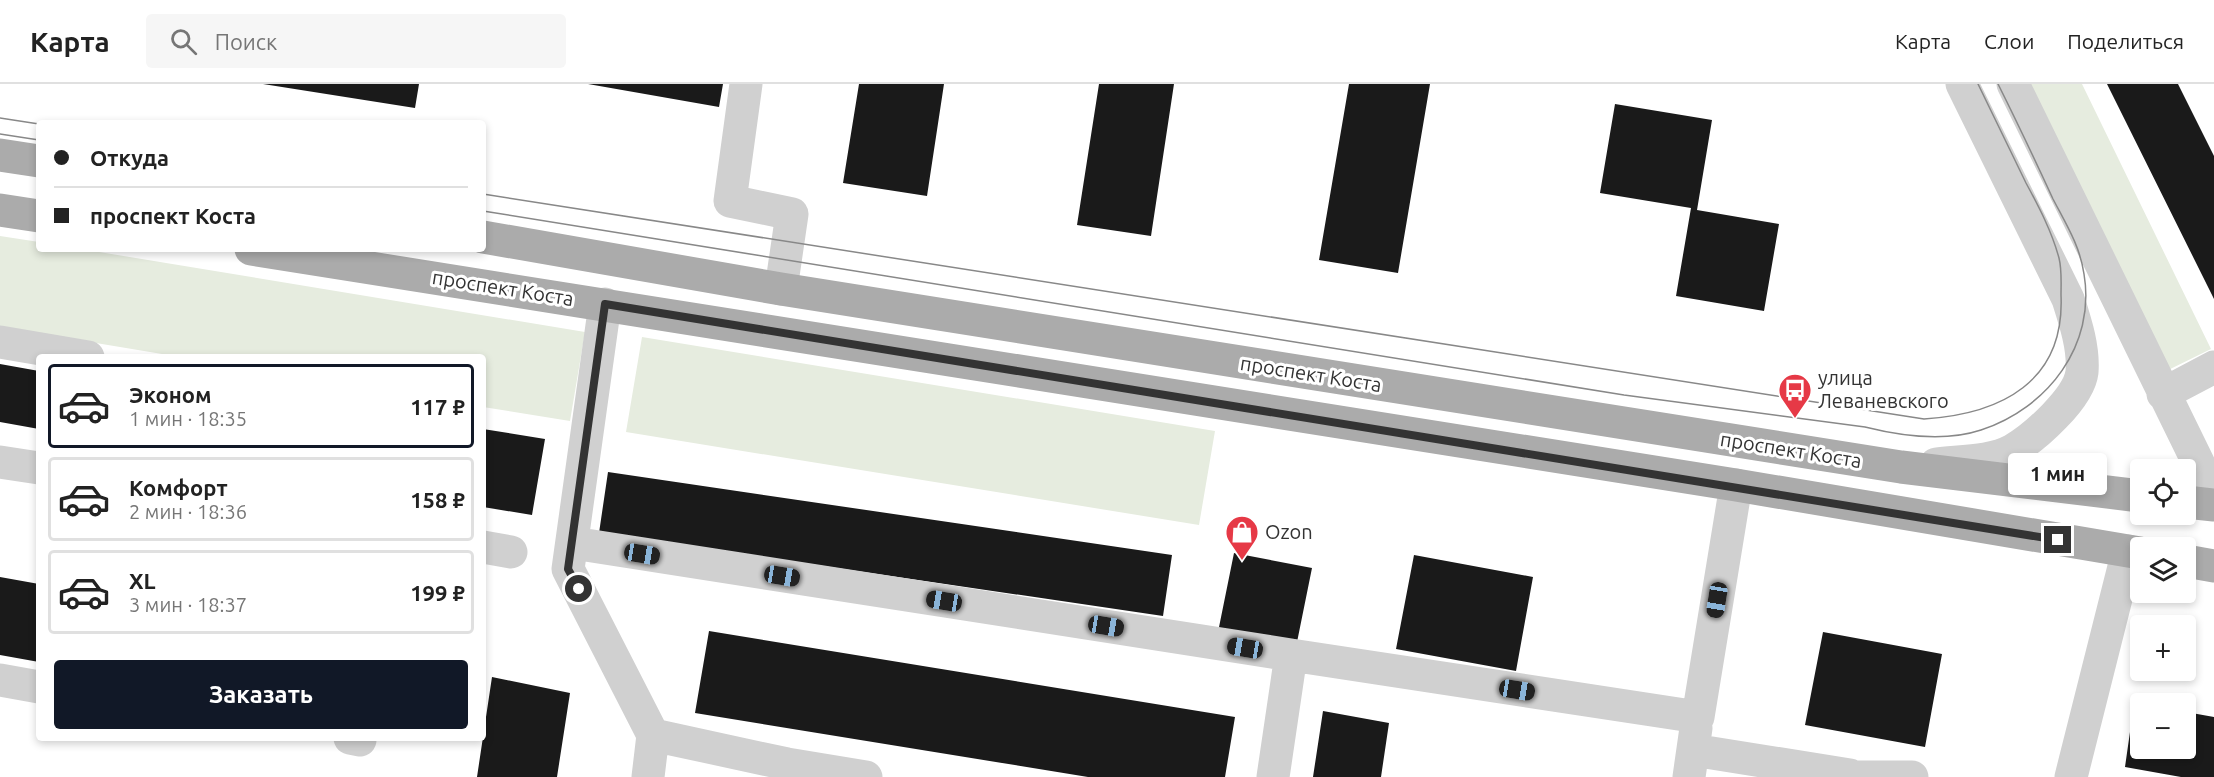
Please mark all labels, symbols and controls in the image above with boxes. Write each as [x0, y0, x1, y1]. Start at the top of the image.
search box [146, 14, 566, 68]
icon: search [167, 25, 200, 58]
text: Карта [30, 26, 110, 57]
text: Поиск [215, 29, 277, 54]
text: Карта [1895, 29, 1951, 53]
text: Слои [1984, 29, 2034, 53]
text: Поделиться [2067, 29, 2184, 53]
text: Откуда [90, 145, 169, 170]
text: проспект Коста [90, 203, 256, 228]
street label: проспект Коста [431, 265, 575, 310]
street label: проспект Коста [1239, 351, 1383, 396]
place label: улица Леваневского [1818, 366, 1949, 412]
bus stop icon: улица Леваневского [1777, 372, 1813, 419]
icon: car [57, 379, 111, 433]
text: Эконом [129, 382, 211, 407]
text: 117 ₽ [410, 394, 465, 419]
text: 1 мин · 18:35 [129, 407, 247, 430]
street label: проспект Коста [1719, 427, 1863, 472]
callout: 1 мин [2008, 453, 2108, 495]
map controls [2130, 459, 2196, 759]
button: locate [2130, 459, 2196, 525]
text: 1 мин [2030, 462, 2085, 485]
icon: car [57, 472, 111, 526]
text: Комфорт [129, 475, 228, 500]
text: 158 ₽ [410, 487, 465, 512]
text: 2 мин · 18:36 [129, 500, 247, 523]
shop icon: Ozon [1224, 514, 1260, 561]
place label: Ozon [1265, 520, 1313, 543]
route end [2044, 526, 2071, 553]
button: layers [2130, 537, 2196, 603]
car [623, 542, 661, 566]
car [763, 564, 801, 588]
icon: car [57, 565, 111, 619]
text: XL [129, 568, 156, 593]
route start [565, 575, 592, 602]
text: 199 ₽ [410, 580, 465, 605]
car [1705, 581, 1729, 619]
car [925, 589, 963, 613]
text: 3 мин · 18:37 [129, 593, 247, 616]
car [1087, 614, 1125, 638]
button: + [2130, 615, 2196, 681]
car [1226, 636, 1264, 660]
button: Заказать [54, 660, 468, 729]
car [1498, 678, 1536, 702]
button: − [2130, 693, 2196, 759]

